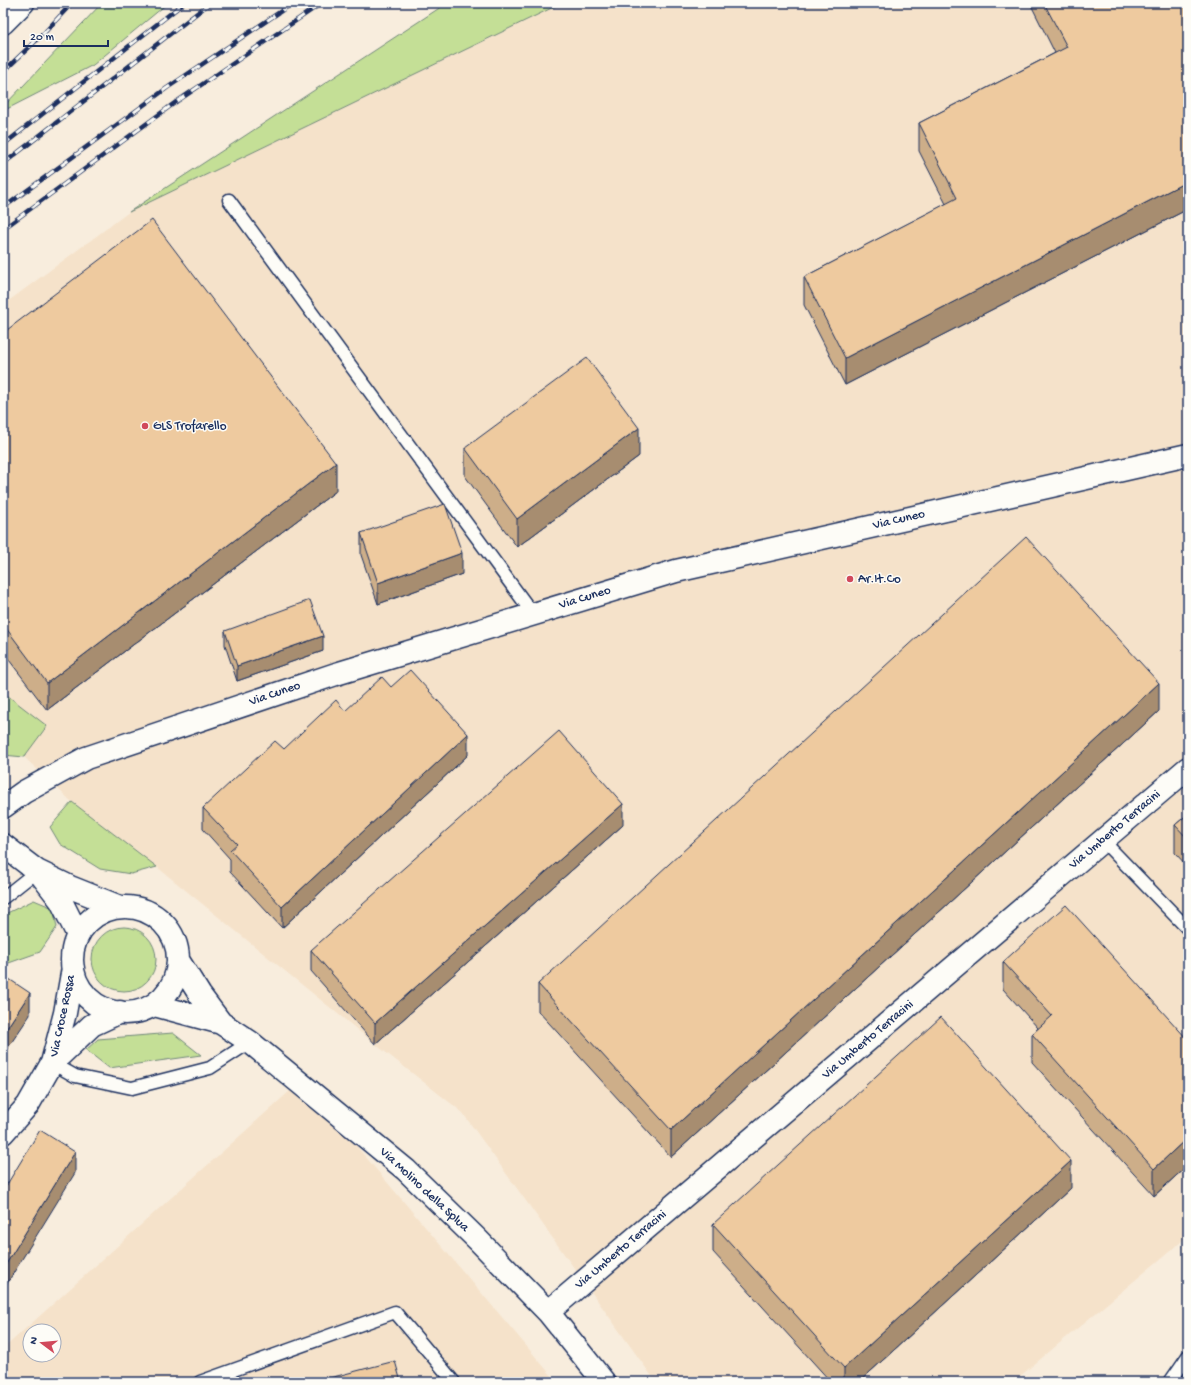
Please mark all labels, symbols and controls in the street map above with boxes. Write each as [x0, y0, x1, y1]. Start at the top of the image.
scale bar [24, 22, 108, 48]
text: 20 m [30, 31, 55, 45]
place label: GLS Trofarello [153, 419, 227, 434]
marker: GLS Trofarello [140, 421, 150, 431]
street label: Via Cuneo [870, 507, 927, 534]
place label: Ar.It.Co [858, 572, 901, 587]
marker: Ar.It.Co [845, 574, 855, 584]
street label: Via Cuneo [556, 583, 613, 613]
street label: Via Cuneo [246, 678, 303, 710]
street label: Via Umberto Terracini [1065, 787, 1164, 873]
street label: Via Croce Rossa [47, 973, 79, 1059]
street label: Via Umberto Terracini [818, 997, 917, 1083]
street label: Via Molino della Splua [375, 1144, 472, 1236]
street label: Via Umberto Terracini [571, 1207, 670, 1293]
north arrow [22, 1323, 62, 1363]
text: N [28, 1336, 41, 1346]

